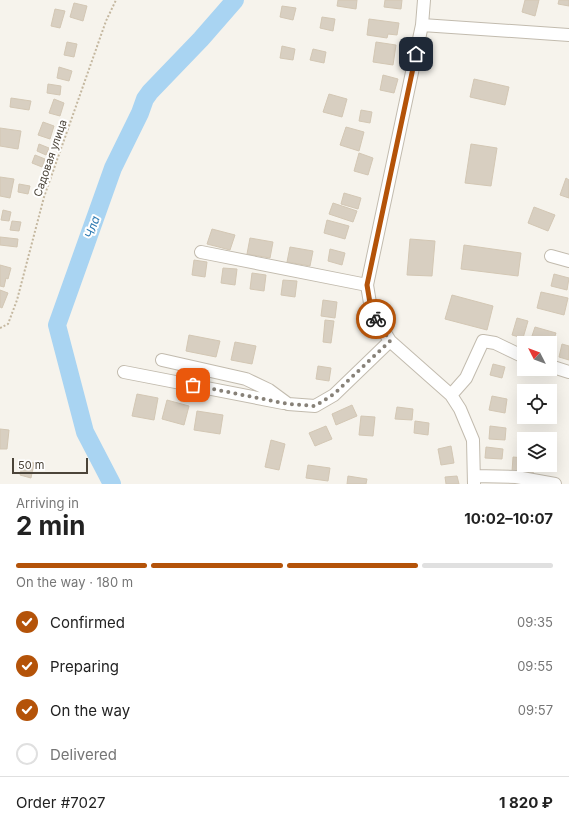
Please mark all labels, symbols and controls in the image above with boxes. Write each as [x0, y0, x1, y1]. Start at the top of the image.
pin [399, 37, 433, 71]
icon: home [405, 43, 427, 65]
street label: Садовая улица [30, 118, 70, 198]
water label: Чла [81, 214, 103, 240]
courier [356, 299, 396, 339]
icon: bike [365, 308, 387, 330]
north arrow [517, 336, 557, 376]
map controls [517, 336, 557, 472]
pin [176, 368, 210, 402]
icon: bag [182, 374, 204, 396]
button: locate [517, 384, 557, 424]
button: layers [517, 432, 557, 472]
scale bar [12, 456, 88, 475]
text: 50 m [18, 458, 44, 472]
text: Arriving in [16, 495, 79, 511]
text: 10:02–10:07 [464, 509, 553, 528]
text: 2 min [16, 510, 86, 541]
text: On the way · 180 m [16, 574, 133, 590]
icon: check [16, 611, 38, 633]
text: Confirmed [50, 613, 125, 632]
text: 09:35 [517, 614, 553, 630]
icon: check [16, 655, 38, 677]
text: Preparing [50, 657, 119, 676]
text: 09:55 [517, 658, 553, 674]
icon: check [16, 699, 38, 721]
text: On the way [50, 701, 130, 720]
text: 09:57 [518, 702, 553, 718]
text: Delivered [50, 745, 117, 764]
text: Order #7027 [16, 793, 106, 812]
text: 1 820 ₽ [499, 793, 553, 812]

